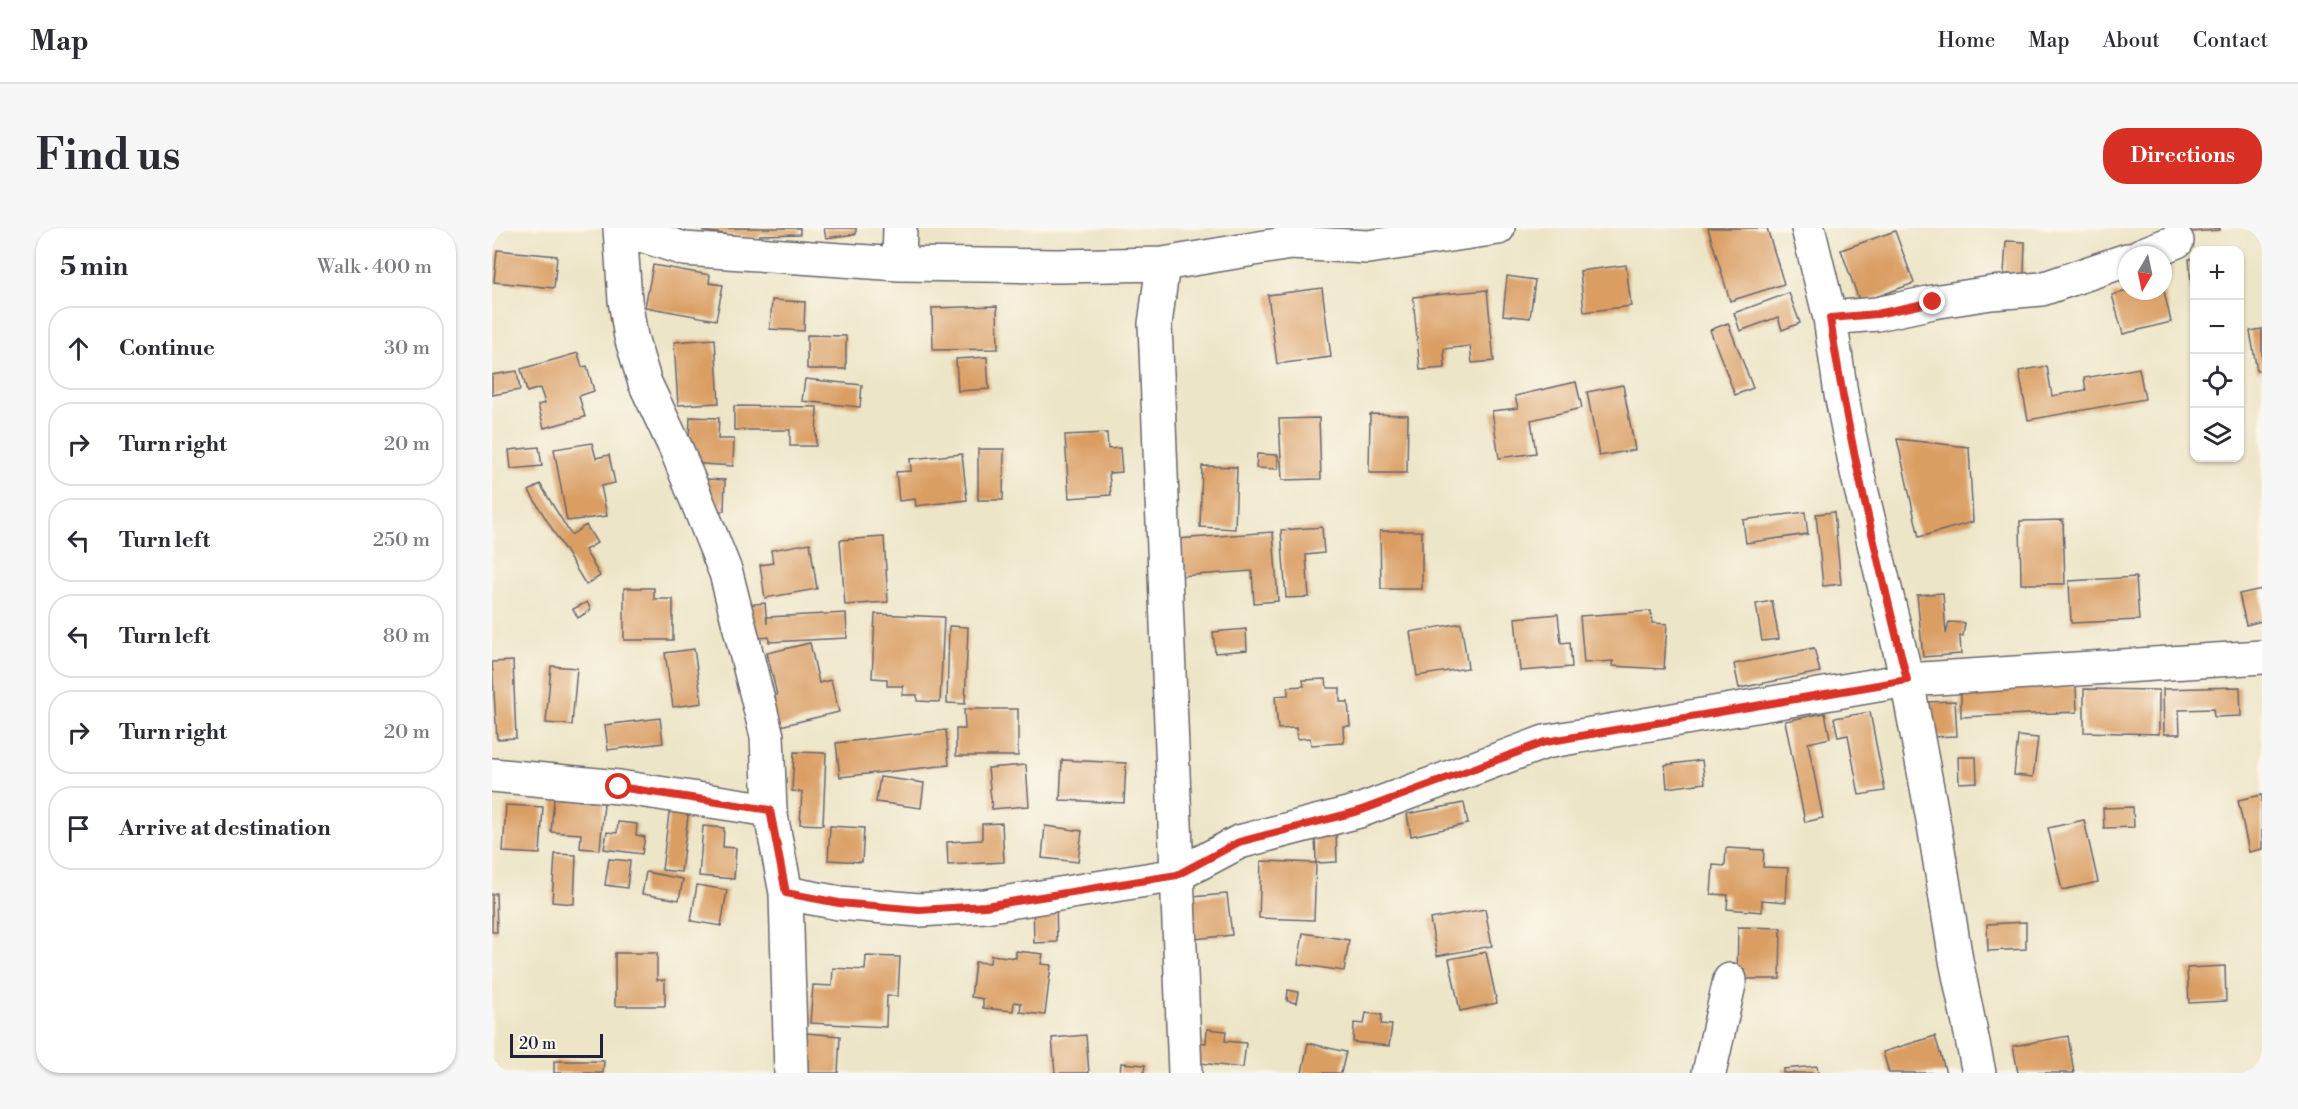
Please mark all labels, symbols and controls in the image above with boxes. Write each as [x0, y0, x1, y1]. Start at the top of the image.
text: Map [30, 24, 89, 59]
text: Home [1938, 28, 1995, 54]
text: Map [2028, 28, 2070, 54]
text: About [2103, 28, 2160, 54]
text: Contact [2193, 28, 2268, 54]
button: Directions [2103, 128, 2262, 184]
text: Find us [36, 130, 180, 183]
north arrow [2118, 246, 2172, 300]
map controls [2190, 246, 2244, 462]
button: + [2190, 246, 2244, 300]
text: 5 min [60, 251, 128, 283]
text: Walk · 400 m [317, 255, 432, 280]
route end [1919, 288, 1945, 314]
button: − [2190, 300, 2244, 354]
icon: ahead [62, 332, 95, 365]
text: Continue [119, 335, 215, 362]
text: 30 m [384, 336, 430, 361]
button: locate [2190, 354, 2244, 408]
button: layers [2190, 408, 2244, 462]
icon: right [62, 428, 95, 461]
text: Turn right [119, 431, 227, 458]
text: 20 m [384, 432, 430, 457]
icon: left [62, 524, 95, 557]
text: Turn left [119, 527, 210, 554]
text: 250 m [373, 528, 430, 553]
icon: left [62, 620, 95, 653]
text: Turn left [119, 623, 210, 650]
text: 80 m [383, 624, 430, 649]
icon: right [62, 716, 95, 749]
text: Turn right [119, 719, 227, 746]
text: 20 m [384, 720, 430, 745]
route start [605, 773, 631, 799]
icon: arrive [62, 812, 95, 845]
text: Arrive at destination [119, 815, 331, 842]
scale bar [510, 1031, 603, 1058]
text: 20 m [519, 1034, 556, 1054]

